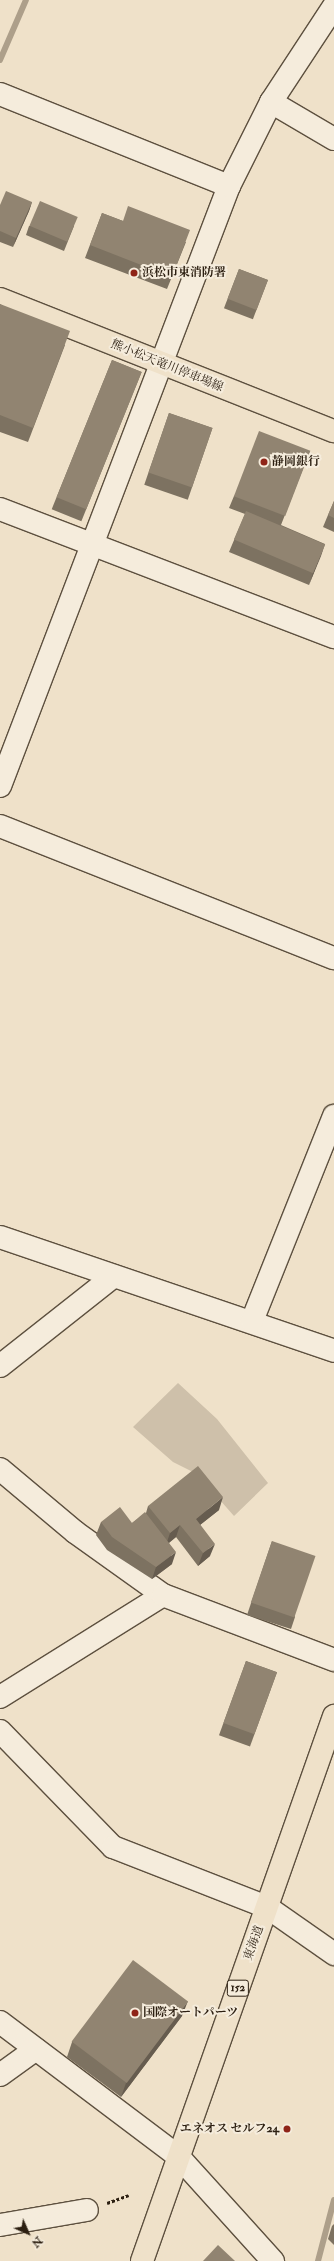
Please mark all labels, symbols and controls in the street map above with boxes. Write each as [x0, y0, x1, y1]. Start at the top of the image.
place label: 浜松市東消防署 [142, 266, 226, 280]
marker: 浜松市東消防署 [129, 268, 139, 278]
street label: 熊小松天竜川停車場線 [109, 337, 225, 395]
place label: 静岡銀行 [272, 455, 320, 469]
marker: 静岡銀行 [259, 457, 269, 467]
street label: 東海道 [241, 1924, 267, 1962]
road number: 152 [226, 1979, 250, 1997]
place label: 国際オートパーツ [143, 2006, 239, 2020]
marker: 国際オートパーツ [130, 2008, 140, 2018]
place label: エネオス セルフ24 [180, 2122, 279, 2136]
marker: エネオス セルフ24 [282, 2124, 292, 2134]
north arrow [8, 2213, 48, 2253]
text: N [29, 2234, 45, 2250]

